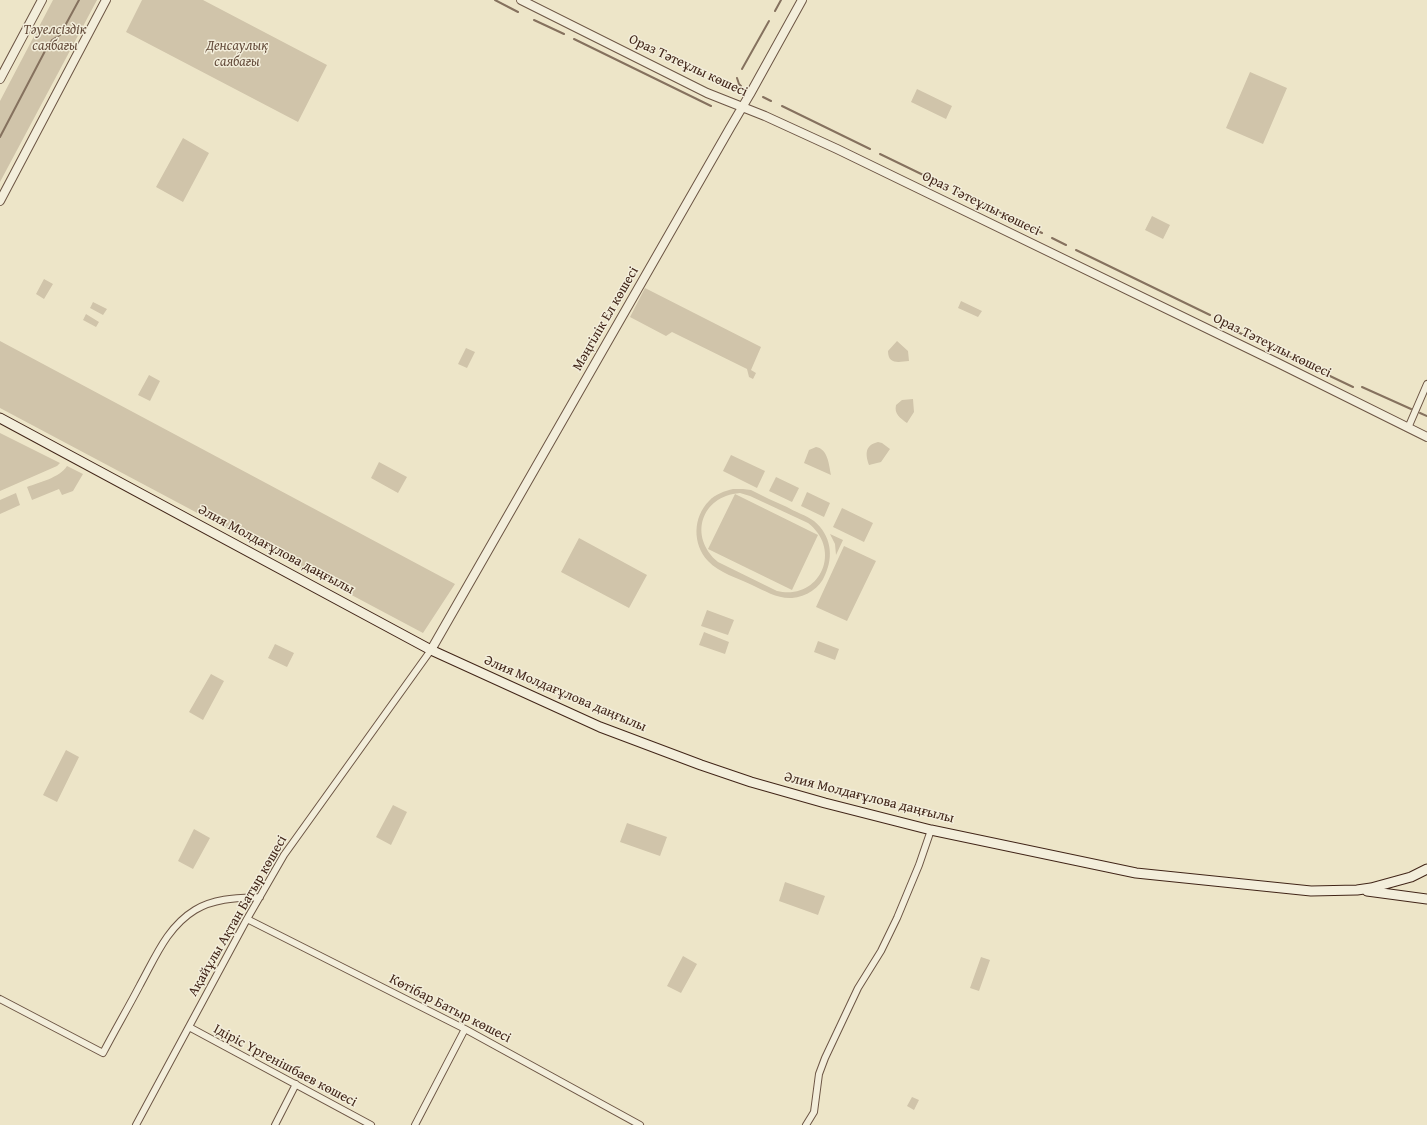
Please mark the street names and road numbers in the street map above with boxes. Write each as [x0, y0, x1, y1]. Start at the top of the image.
street label: Ораз Тәтеұлы көшесі [626, 31, 750, 101]
street label: Ораз Тәтеұлы көшесі [919, 168, 1043, 240]
street label: Мәңгілік Ел көшесі [569, 264, 643, 374]
street label: Ораз Тәтеұлы көшесі [1210, 310, 1334, 382]
street label: Әлия Молдағұлова даңғылы [195, 502, 357, 598]
street label: Әлия Молдағұлова даңғылы [481, 652, 649, 736]
street label: Әлия Молдағұлова даңғылы [782, 769, 956, 827]
street label: Ақайұлы Ақтан Батыр көшесі [185, 833, 291, 999]
street label: Көтібар Батыр көшесі [386, 971, 514, 1047]
street label: Ідіріс Үргенішбаев көшесі [211, 1021, 359, 1111]

